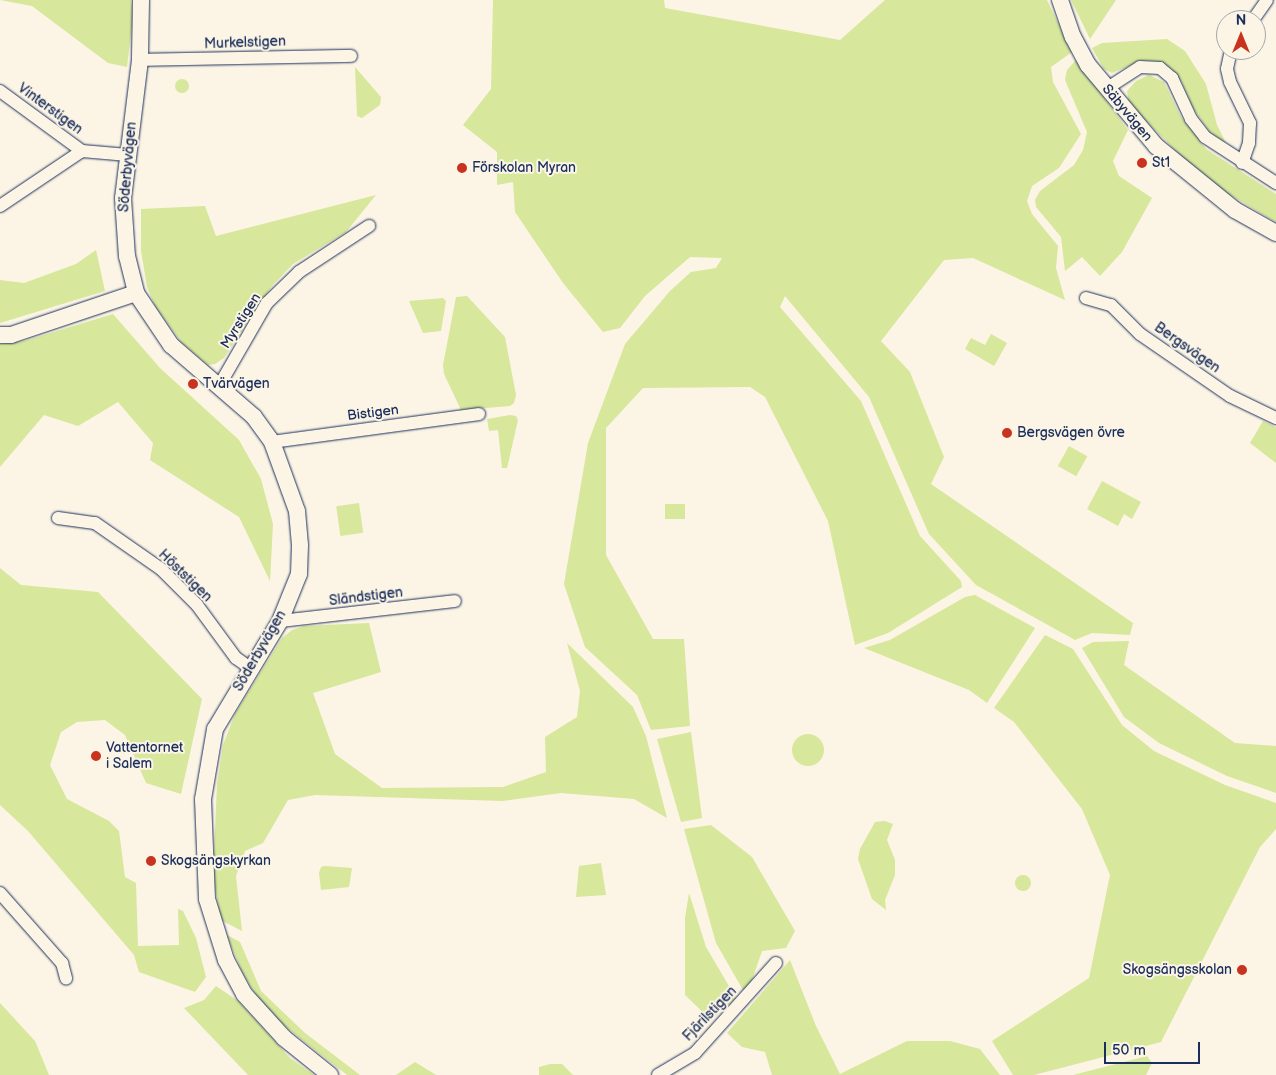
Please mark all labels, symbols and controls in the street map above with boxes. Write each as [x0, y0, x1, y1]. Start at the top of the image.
north arrow [1216, 10, 1266, 60]
text: N [1236, 12, 1246, 29]
street label: Murkelstigen [204, 33, 286, 53]
street label: Vinterstigen [14, 80, 86, 138]
street label: Säbyvägen [1098, 81, 1156, 145]
street label: Söderbyvägen [116, 121, 140, 213]
place label: St1 [1152, 155, 1170, 171]
marker: St1 [1136, 157, 1148, 169]
place label: Förskolan Myran [472, 160, 576, 176]
marker: Förskolan Myran [456, 162, 468, 174]
street label: Myrstigen [217, 290, 265, 352]
street label: Bergsvägen [1151, 319, 1223, 377]
place label: Tvärvägen [203, 376, 270, 392]
marker: Tvärvägen [187, 378, 199, 390]
street label: Bistigen [346, 402, 400, 424]
place label: Bergsvägen övre [1017, 425, 1125, 441]
marker: Bergsvägen övre [1001, 427, 1013, 439]
street label: Höststigen [155, 546, 215, 606]
street label: Sländstigen [328, 584, 404, 610]
street label: Söderbyvägen [230, 608, 290, 694]
place label: Vattentornet i Salem [106, 740, 183, 772]
marker: Vattentornet i Salem [90, 750, 102, 762]
place label: Skogsängskyrkan [161, 853, 271, 869]
marker: Skogsängskyrkan [145, 855, 157, 867]
place label: Skogsängsskolan [1123, 962, 1232, 978]
marker: Skogsängsskolan [1236, 964, 1248, 976]
street label: Fjärilstigen [680, 983, 740, 1045]
scale bar [1106, 1032, 1202, 1064]
text: 50 m [1112, 1041, 1146, 1060]

